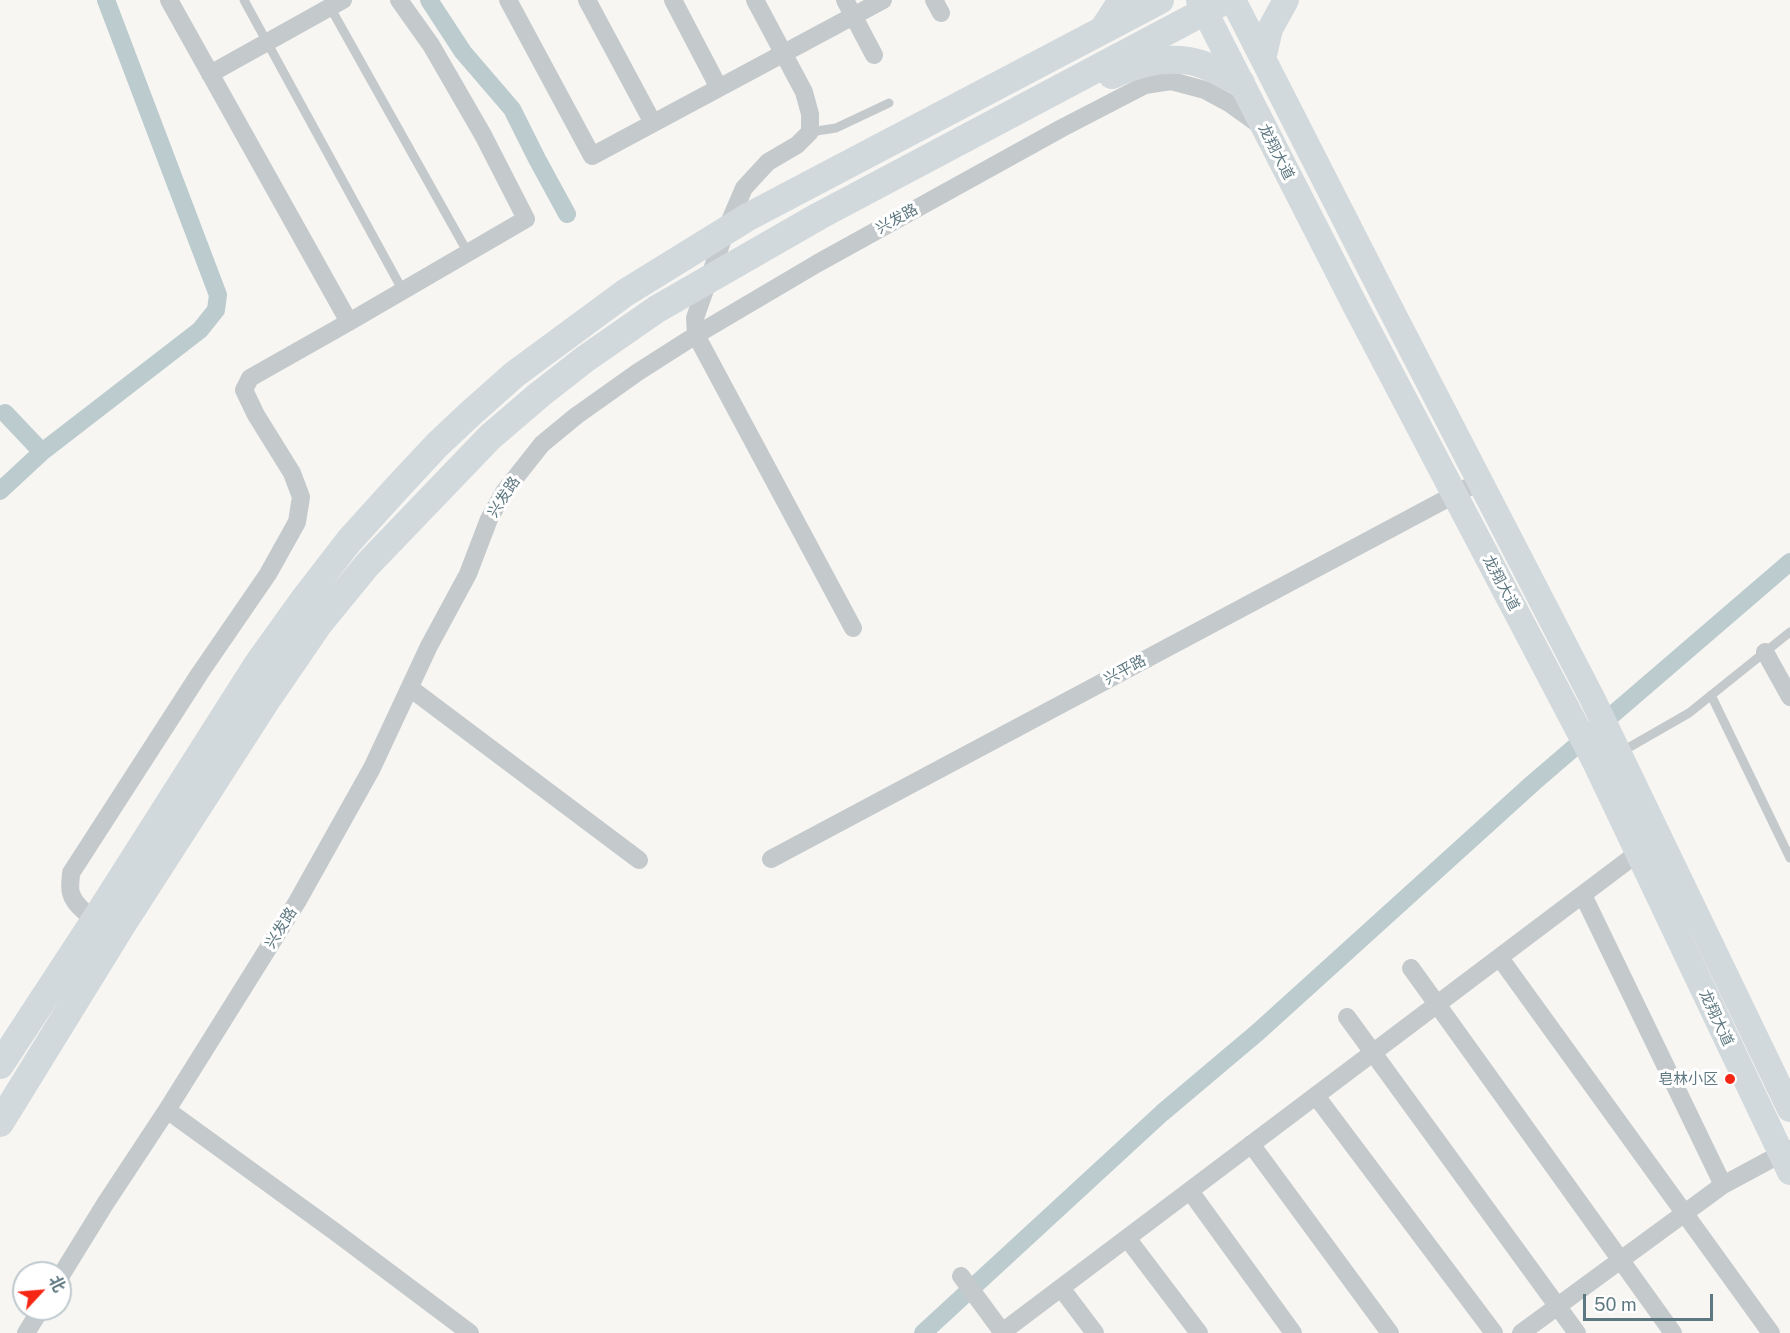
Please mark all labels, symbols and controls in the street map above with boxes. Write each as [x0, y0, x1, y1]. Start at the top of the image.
street label: 龙翔大道 [1254, 121, 1298, 183]
street label: 兴发路 [873, 200, 921, 238]
street label: 兴发路 [484, 473, 524, 521]
street label: 龙翔大道 [1479, 552, 1523, 614]
street label: 兴平路 [1101, 651, 1149, 689]
street label: 兴发路 [261, 904, 301, 952]
street label: 龙翔大道 [1695, 987, 1737, 1049]
place label: 皂林小区 [1658, 1070, 1718, 1088]
marker: 皂林小区 [1723, 1072, 1737, 1086]
north arrow [12, 1261, 72, 1321]
text: 北 [45, 1272, 69, 1295]
scale bar [1586, 1282, 1716, 1320]
text: 50 m [1594, 1294, 1637, 1315]

